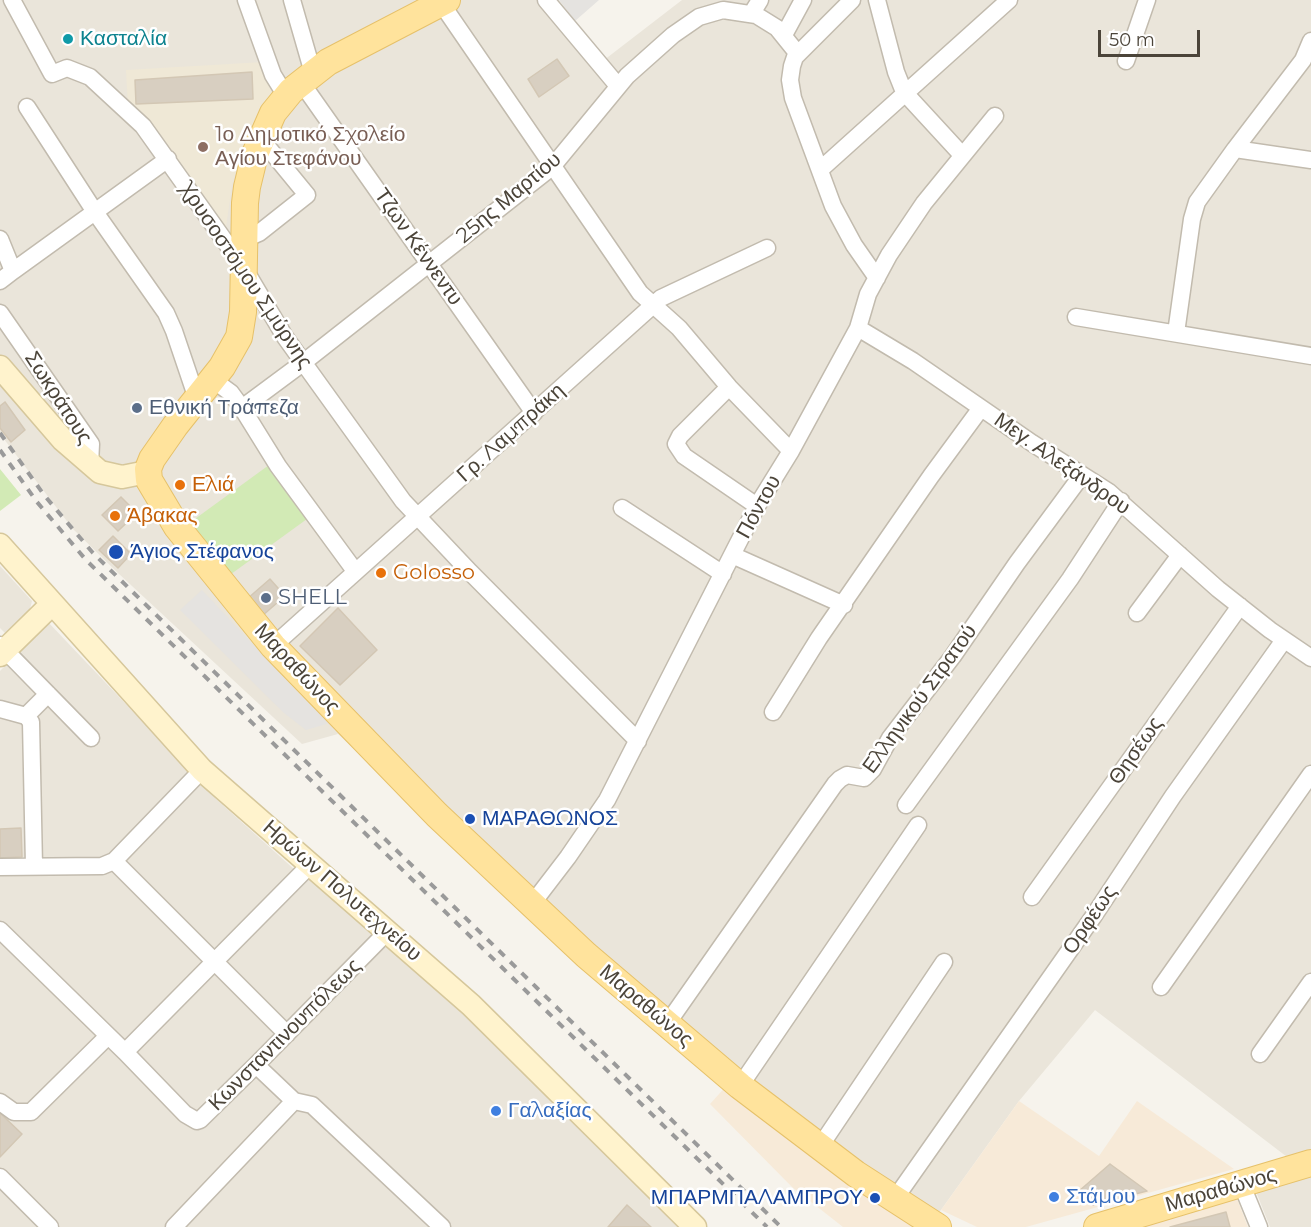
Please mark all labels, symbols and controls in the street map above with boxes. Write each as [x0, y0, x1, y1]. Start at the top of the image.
scale bar [1101, 18, 1203, 56]
place label: Κασταλία [80, 26, 167, 52]
text: 50 m [1109, 29, 1155, 51]
marker: Κασταλία [61, 32, 75, 46]
place label: 1ο Δημοτικό Σχολείο Αγίου Στεφάνου [215, 122, 405, 172]
marker: 1ο Δημοτικό Σχολείο Αγίου Στεφάνου [196, 140, 210, 154]
street label: 25ης Μαρτίου [452, 147, 566, 249]
street label: Χρυσοστόμου Σμύρνης [174, 178, 318, 374]
street label: Τζων Κέννεντυ [368, 184, 468, 310]
street label: Σωκράτους [19, 347, 97, 449]
street label: Γρ. Λαμπράκη [452, 378, 570, 488]
place label: Εθνική Τράπεζα [149, 395, 299, 421]
marker: Εθνική Τράπεζα [130, 401, 144, 415]
street label: Μεγ. Αλεξάνδρου [989, 408, 1135, 520]
street label: Πόντου [731, 471, 787, 543]
place label: Ελιά [192, 472, 234, 498]
marker: Ελιά [173, 478, 187, 492]
place label: Άβακας [127, 503, 198, 529]
marker: Άβακας [108, 509, 122, 523]
place label: Άγιος Στέφανος [130, 539, 274, 565]
marker: Άγιος Στέφανος [107, 543, 125, 561]
place label: Golosso [393, 560, 475, 586]
marker: Golosso [374, 566, 388, 580]
place label: SHELL [278, 585, 347, 611]
marker: SHELL [259, 591, 273, 605]
street label: Μαραθώνος [249, 619, 345, 719]
street label: Ελληνικού Στρατού [857, 620, 983, 778]
street label: Θησέως [1104, 712, 1168, 790]
place label: ΜΑΡΑΘΩΝΟΣ [482, 806, 618, 832]
marker: ΜΑΡΑΘΩΝΟΣ [463, 812, 477, 826]
street label: Ηρώων Πολυτεχνείου [257, 815, 427, 967]
street label: Ορφέως [1058, 881, 1122, 959]
street label: Κωνσταντινουπόλεως [204, 954, 366, 1116]
street label: Μαραθώνος [594, 960, 698, 1052]
place label: Γαλαξίας [508, 1098, 592, 1124]
marker: Γαλαξίας [489, 1104, 503, 1118]
street label: Μαραθώνος [1163, 1162, 1279, 1218]
place label: Στάμου [1066, 1184, 1136, 1210]
place label: ΜΠΑΡΜΠΑΛΑΜΠΡΟΥ [651, 1185, 863, 1211]
marker: Στάμου [1047, 1190, 1061, 1204]
marker: ΜΠΑΡΜΠΑΛΑΜΠΡΟΥ [868, 1191, 882, 1205]

